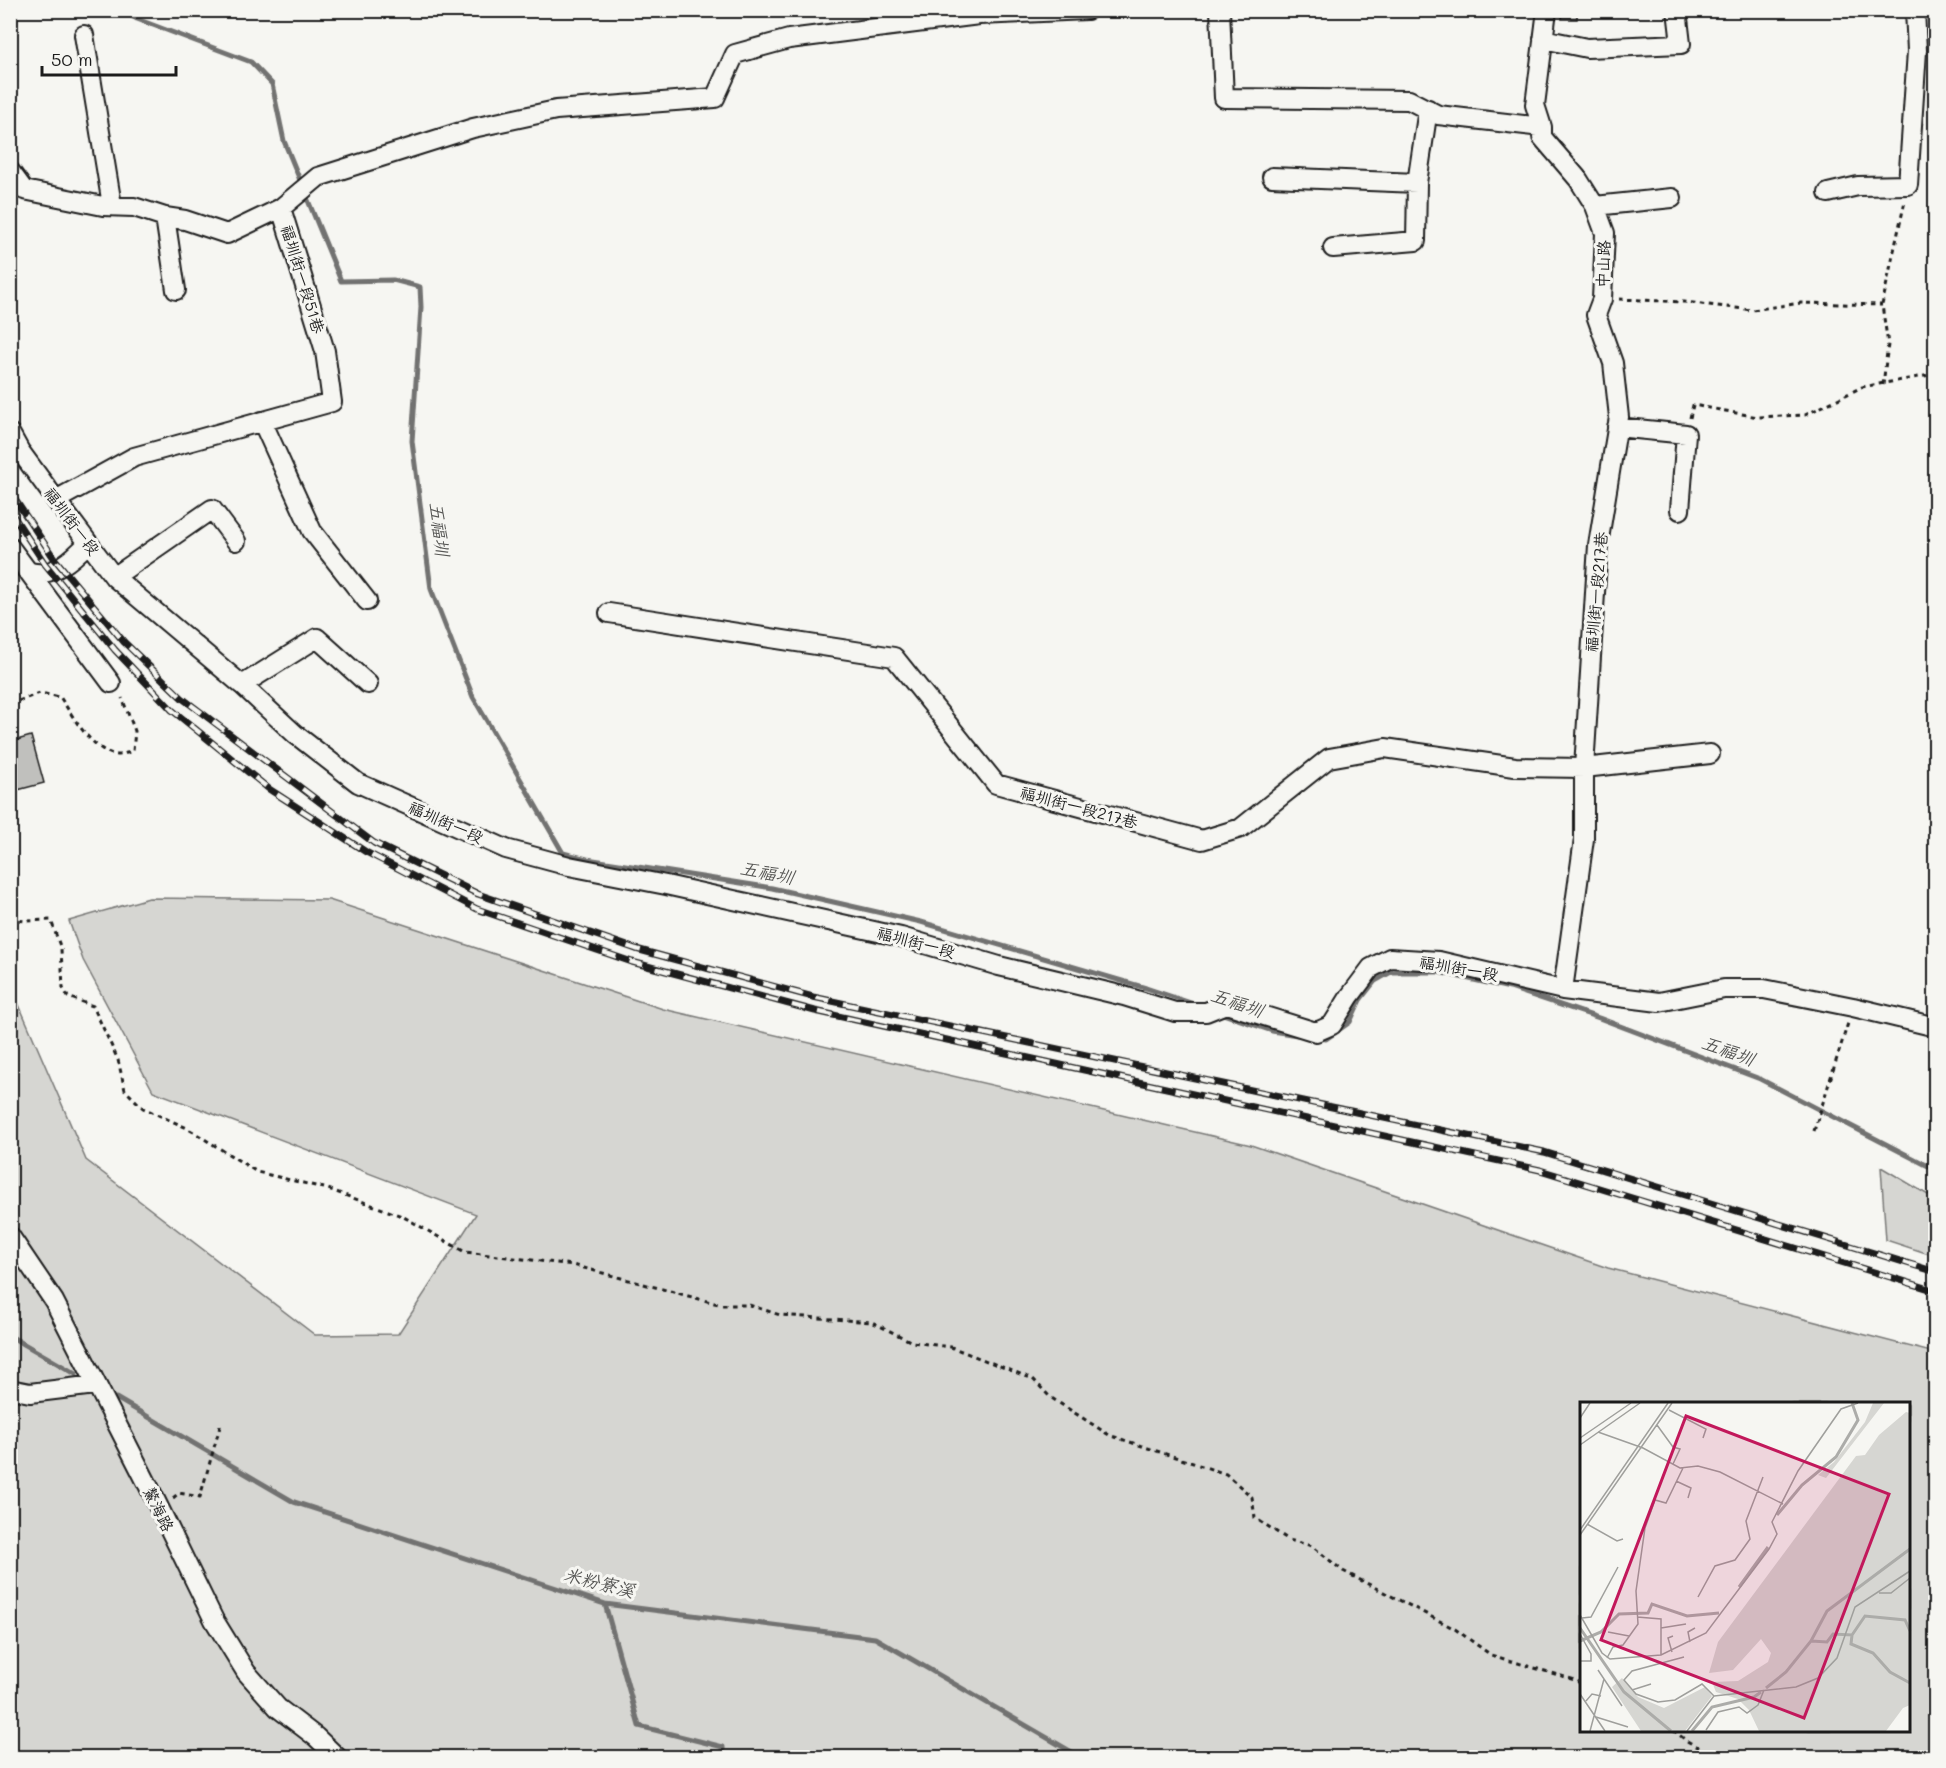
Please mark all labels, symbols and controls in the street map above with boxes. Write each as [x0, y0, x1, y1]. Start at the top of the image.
scale bar [42, 39, 176, 77]
text: 50 m [51, 47, 93, 71]
street label: 福圳街一段51巷 [277, 222, 330, 336]
street label: 中山路 [1591, 240, 1614, 288]
street label: 福圳街一段 [40, 482, 105, 559]
water label: 五福圳 [425, 501, 455, 559]
street label: 福圳街一段217巷 [1580, 531, 1611, 653]
street label: 福圳街一段217巷 [1018, 781, 1140, 832]
street label: 福圳街一段 [405, 796, 487, 847]
water label: 五福圳 [738, 855, 798, 889]
street label: 福圳街一段 [875, 921, 957, 962]
street label: 福圳街一段 [1418, 950, 1500, 985]
water label: 五福圳 [1208, 982, 1269, 1023]
water label: 五福圳 [1699, 1030, 1760, 1071]
inset map [1580, 1402, 1910, 1732]
street label: 鰲海路 [139, 1483, 179, 1535]
water label: 米粉寮溪 [561, 1562, 638, 1603]

